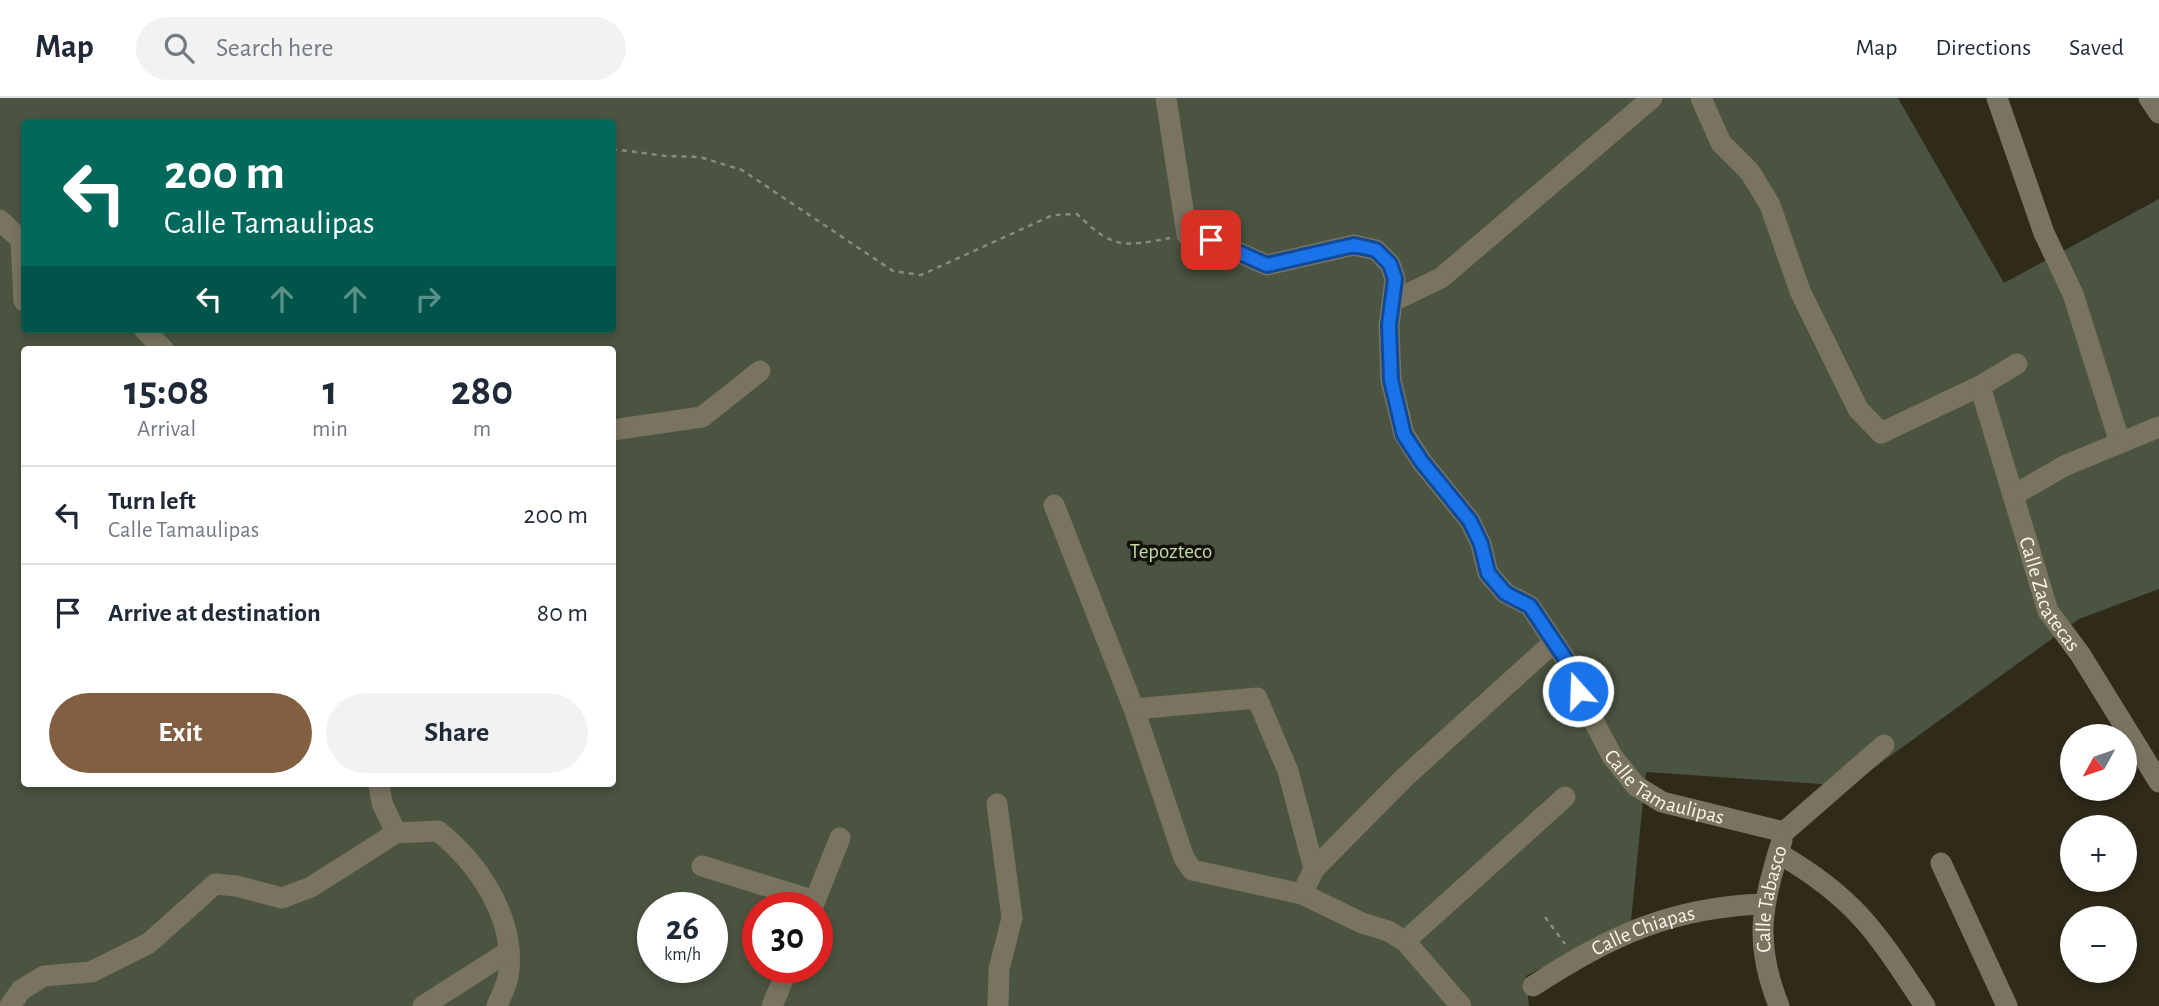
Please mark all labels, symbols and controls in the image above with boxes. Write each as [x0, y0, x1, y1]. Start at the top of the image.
search box [136, 17, 626, 80]
icon: search [160, 29, 198, 67]
text: Map [35, 31, 94, 64]
text: Search here [216, 35, 334, 61]
text: Map [1855, 36, 1897, 60]
text: Directions [1935, 36, 2031, 60]
text: Saved [2069, 36, 2124, 60]
icon: left [49, 147, 140, 238]
text: 200 m [164, 149, 285, 198]
text: Calle Tamaulipas [164, 207, 375, 239]
pin [1181, 210, 1241, 270]
icon: arrive [1192, 221, 1230, 259]
icon: left [190, 280, 228, 318]
icon: ahead [263, 280, 301, 318]
icon: ahead [336, 280, 374, 318]
icon: right [409, 280, 447, 318]
text: 15:08 [124, 370, 209, 412]
text: 1 [322, 370, 338, 412]
text: 280 [451, 370, 513, 412]
text: Arrival [137, 418, 196, 441]
text: min [312, 418, 348, 441]
text: m [473, 418, 491, 441]
text: Turn left [108, 488, 196, 514]
icon: left [49, 496, 87, 534]
text: 200 m [524, 502, 588, 528]
text: Calle Tamaulipas [108, 519, 259, 542]
street label: Calle Zacatecas [2015, 534, 2084, 655]
park label: Tepozteco [1130, 541, 1212, 562]
icon: arrive [49, 594, 87, 632]
text: Arrive at destination [108, 600, 321, 626]
text: 80 m [537, 600, 588, 626]
position arrow [1541, 654, 1615, 728]
button: Exit [49, 693, 312, 773]
button: Share [326, 693, 588, 773]
north arrow [2060, 724, 2137, 802]
map controls [2060, 724, 2137, 983]
street label: Calle Tamaulipas [1600, 746, 1726, 828]
button: + [2060, 815, 2137, 892]
street label: Calle Tabasco [1753, 843, 1791, 954]
speed limit sign: 30 [742, 892, 833, 983]
street label: Calle Chiapas [1588, 902, 1697, 960]
button: − [2060, 906, 2137, 983]
text: 26 [666, 911, 699, 946]
text: km/h [664, 946, 701, 964]

